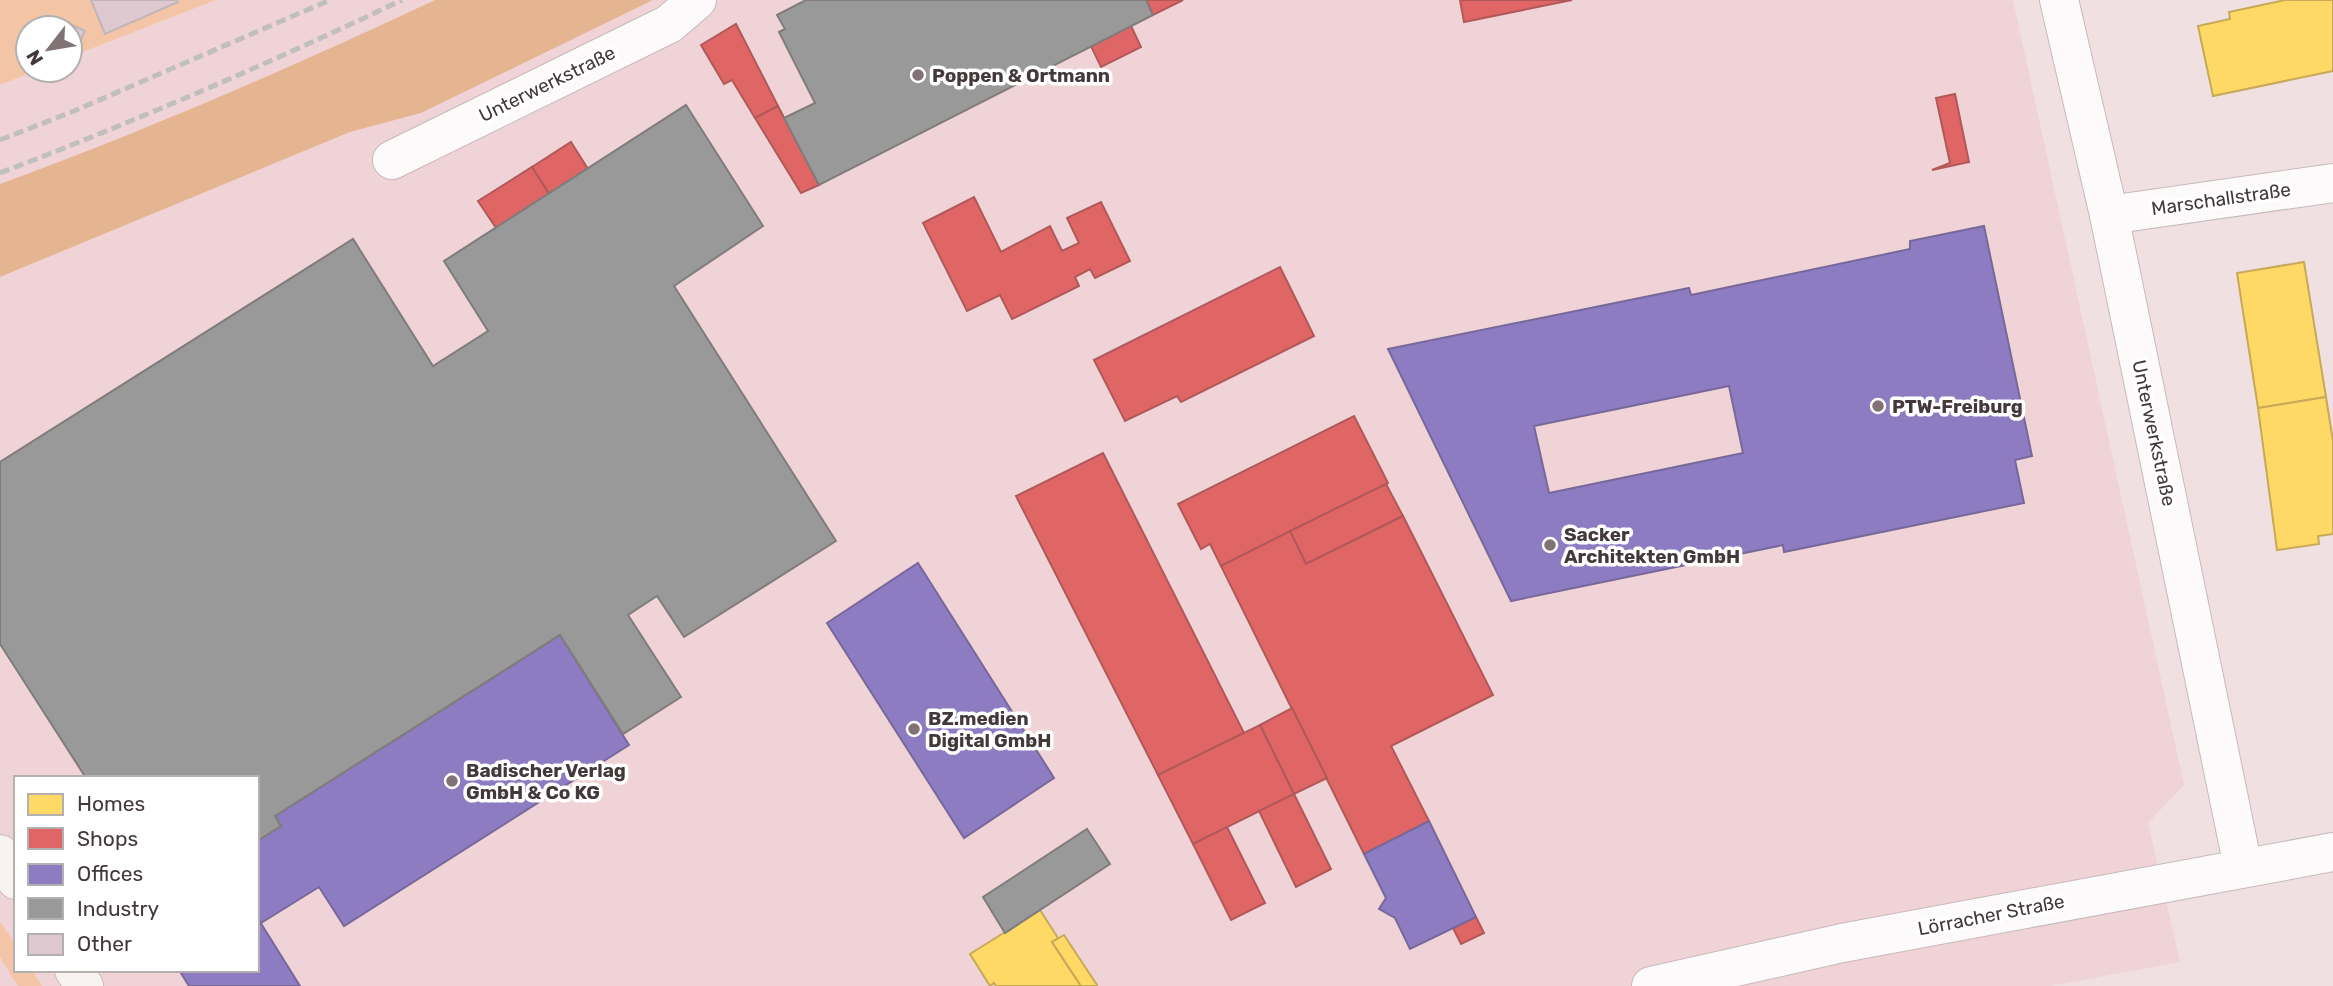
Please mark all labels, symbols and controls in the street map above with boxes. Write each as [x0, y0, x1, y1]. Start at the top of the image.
north arrow [14, 14, 84, 84]
street label: Unterwerkstraße [475, 41, 619, 127]
text: N [21, 46, 48, 69]
place label: Poppen & Ortmann [932, 64, 1110, 87]
marker: Poppen & Ortmann [910, 67, 926, 83]
street label: Marschallstraße [2150, 178, 2292, 220]
street label: Unterwerkstraße [2127, 358, 2181, 508]
place label: PTW-Freiburg [1892, 395, 2023, 418]
marker: PTW-Freiburg [1870, 398, 1886, 414]
place label: Sacker Architekten GmbH [1564, 523, 1740, 568]
marker: Sacker Architekten GmbH [1542, 537, 1558, 553]
place label: BZ.medien Digital GmbH [928, 707, 1051, 752]
marker: BZ.medien Digital GmbH [906, 721, 922, 737]
place label: Badischer Verlag GmbH & Co KG [466, 759, 626, 804]
marker: Badischer Verlag GmbH & Co KG [444, 773, 460, 789]
legend [14, 776, 259, 972]
text: Homes [77, 791, 145, 816]
text: Shops [77, 826, 138, 851]
text: Offices [77, 861, 143, 886]
street label: Lörracher Straße [1916, 890, 2066, 940]
text: Industry [77, 896, 159, 921]
text: Other [77, 931, 132, 956]

